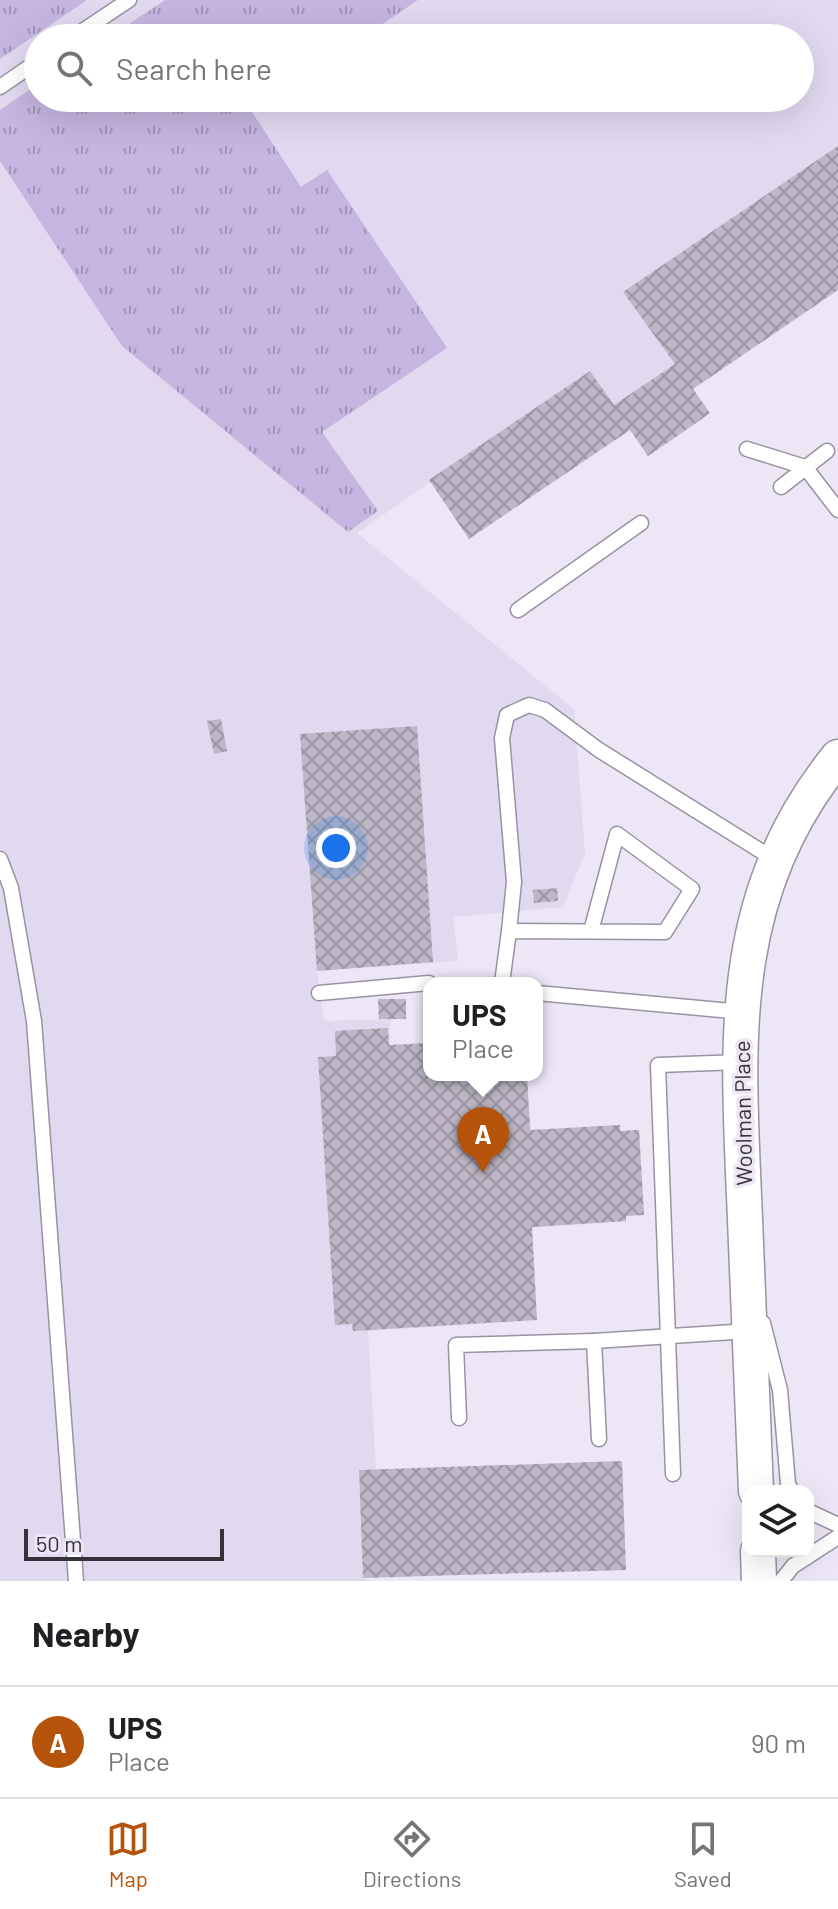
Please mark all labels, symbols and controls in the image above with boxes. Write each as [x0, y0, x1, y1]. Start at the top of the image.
search box [24, 24, 814, 112]
icon: search [52, 46, 96, 90]
text: Search here [116, 50, 272, 86]
your location [316, 828, 356, 868]
popup [423, 977, 543, 1081]
text: UPS [452, 996, 507, 1032]
text: Place [452, 1032, 514, 1063]
street label: Woolman Place [728, 1040, 756, 1186]
pin: A [457, 1107, 509, 1173]
map controls [742, 1485, 814, 1557]
button: layers [742, 1485, 814, 1557]
scale bar [24, 1525, 224, 1561]
text: 50 m [36, 1530, 82, 1556]
text: Nearby [32, 1613, 140, 1654]
text: UPS [108, 1709, 163, 1745]
text: A [49, 1727, 67, 1758]
text: 90 m [751, 1727, 806, 1758]
text: Place [108, 1745, 170, 1776]
tab: Map [106, 1817, 150, 1891]
tab: Directions [363, 1817, 461, 1891]
tab: Saved [674, 1817, 732, 1891]

